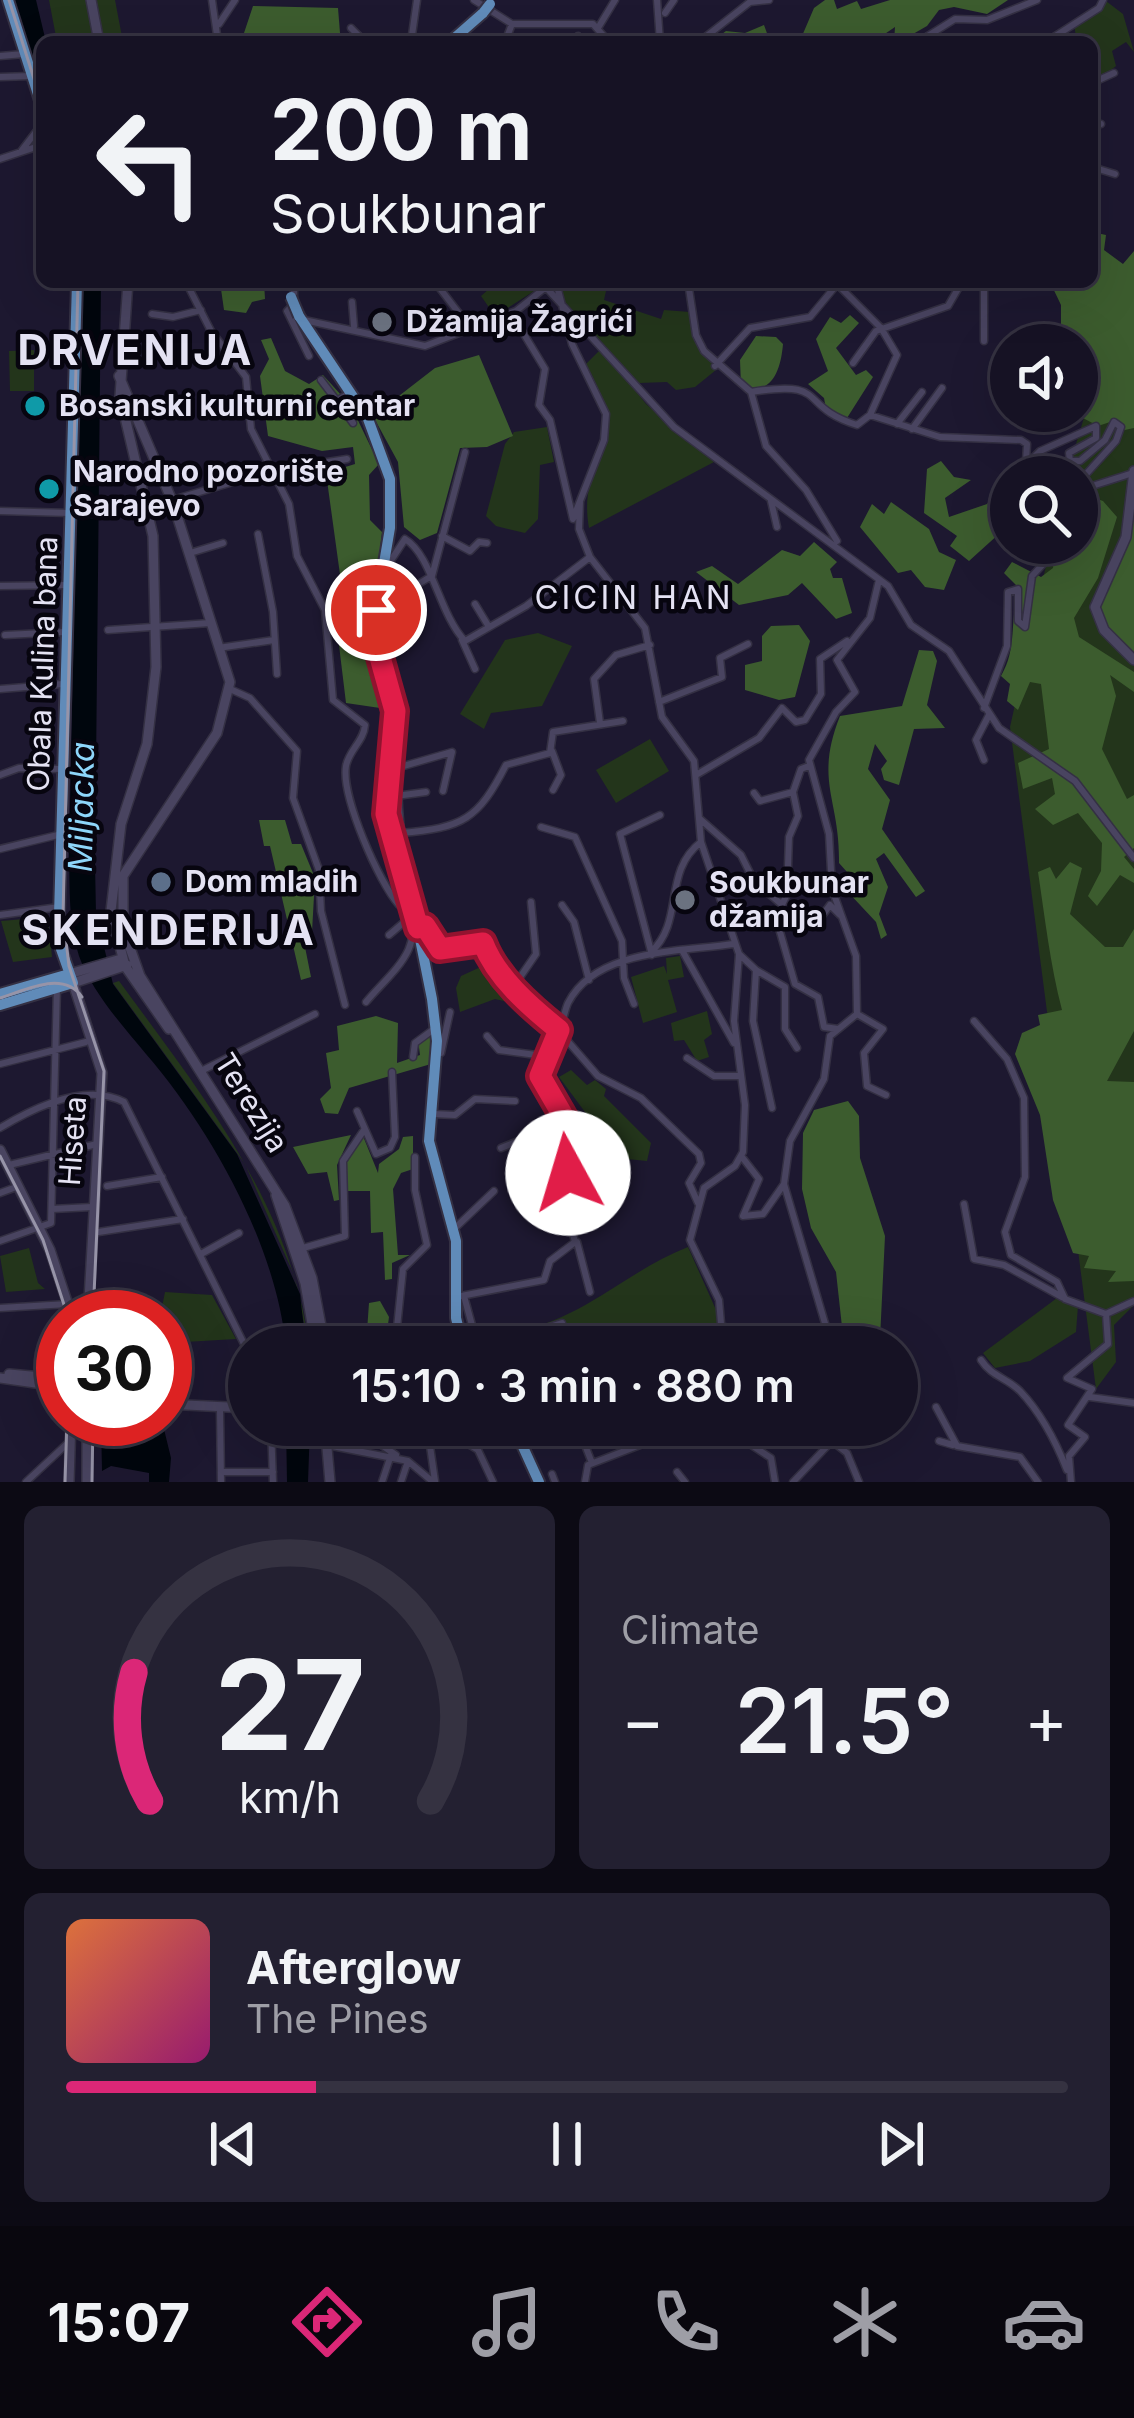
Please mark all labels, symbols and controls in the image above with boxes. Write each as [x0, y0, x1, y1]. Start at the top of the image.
text: 200 m [270, 79, 533, 180]
icon: left [72, 84, 228, 240]
text: Soukbunar [270, 181, 546, 246]
place label: Džamija Žagrići [406, 303, 633, 339]
marker: Džamija Žagrići [369, 309, 395, 335]
district label: DRVENIJA [18, 324, 254, 375]
map controls [990, 324, 1098, 564]
button: sound [990, 324, 1098, 432]
place label: Bosanski kulturni centar [59, 387, 415, 423]
marker: Bosanski kulturni centar [22, 393, 48, 419]
place label: Narodno pozorište Sarajevo [73, 453, 344, 523]
button: search [990, 456, 1098, 564]
marker: Narodno pozorište Sarajevo [36, 476, 62, 502]
street label: Obala Kulina bana [20, 536, 64, 792]
pin [325, 559, 427, 661]
icon: arrive [343, 577, 409, 643]
district label: CICIN HAN [534, 577, 734, 617]
water label: Miljacka [60, 741, 102, 873]
place label: Dom mladih [185, 863, 358, 899]
place label: Soukbunar džamija [709, 864, 869, 934]
marker: Dom mladih [148, 869, 174, 895]
marker: Soukbunar džamija [672, 887, 698, 913]
district label: SKENDERIJA [21, 904, 317, 955]
street label: Terezija [207, 1046, 296, 1159]
street label: Hiseta [51, 1095, 93, 1187]
position arrow [505, 1110, 631, 1236]
speed limit sign: 30 [36, 1290, 192, 1446]
text: 15:10 · 3 min · 880 m [351, 1358, 795, 1413]
text: Climate [621, 1606, 760, 1653]
text: 27 [214, 1629, 365, 1780]
text: 21.5° [735, 1666, 954, 1775]
text: − [621, 1680, 665, 1760]
text: + [1024, 1680, 1068, 1760]
text: km/h [239, 1770, 340, 1822]
text: Afterglow [246, 1940, 461, 1995]
text: The Pines [246, 1995, 429, 2042]
icon: previous [200, 2111, 266, 2177]
icon: pause [534, 2111, 600, 2177]
icon: next [868, 2111, 934, 2177]
icon: directions [285, 2280, 369, 2364]
icon: music [465, 2280, 549, 2364]
icon: phone [644, 2280, 728, 2364]
icon: climate [823, 2280, 907, 2364]
icon: car [1002, 2280, 1086, 2364]
text: 15:07 [48, 2290, 190, 2355]

